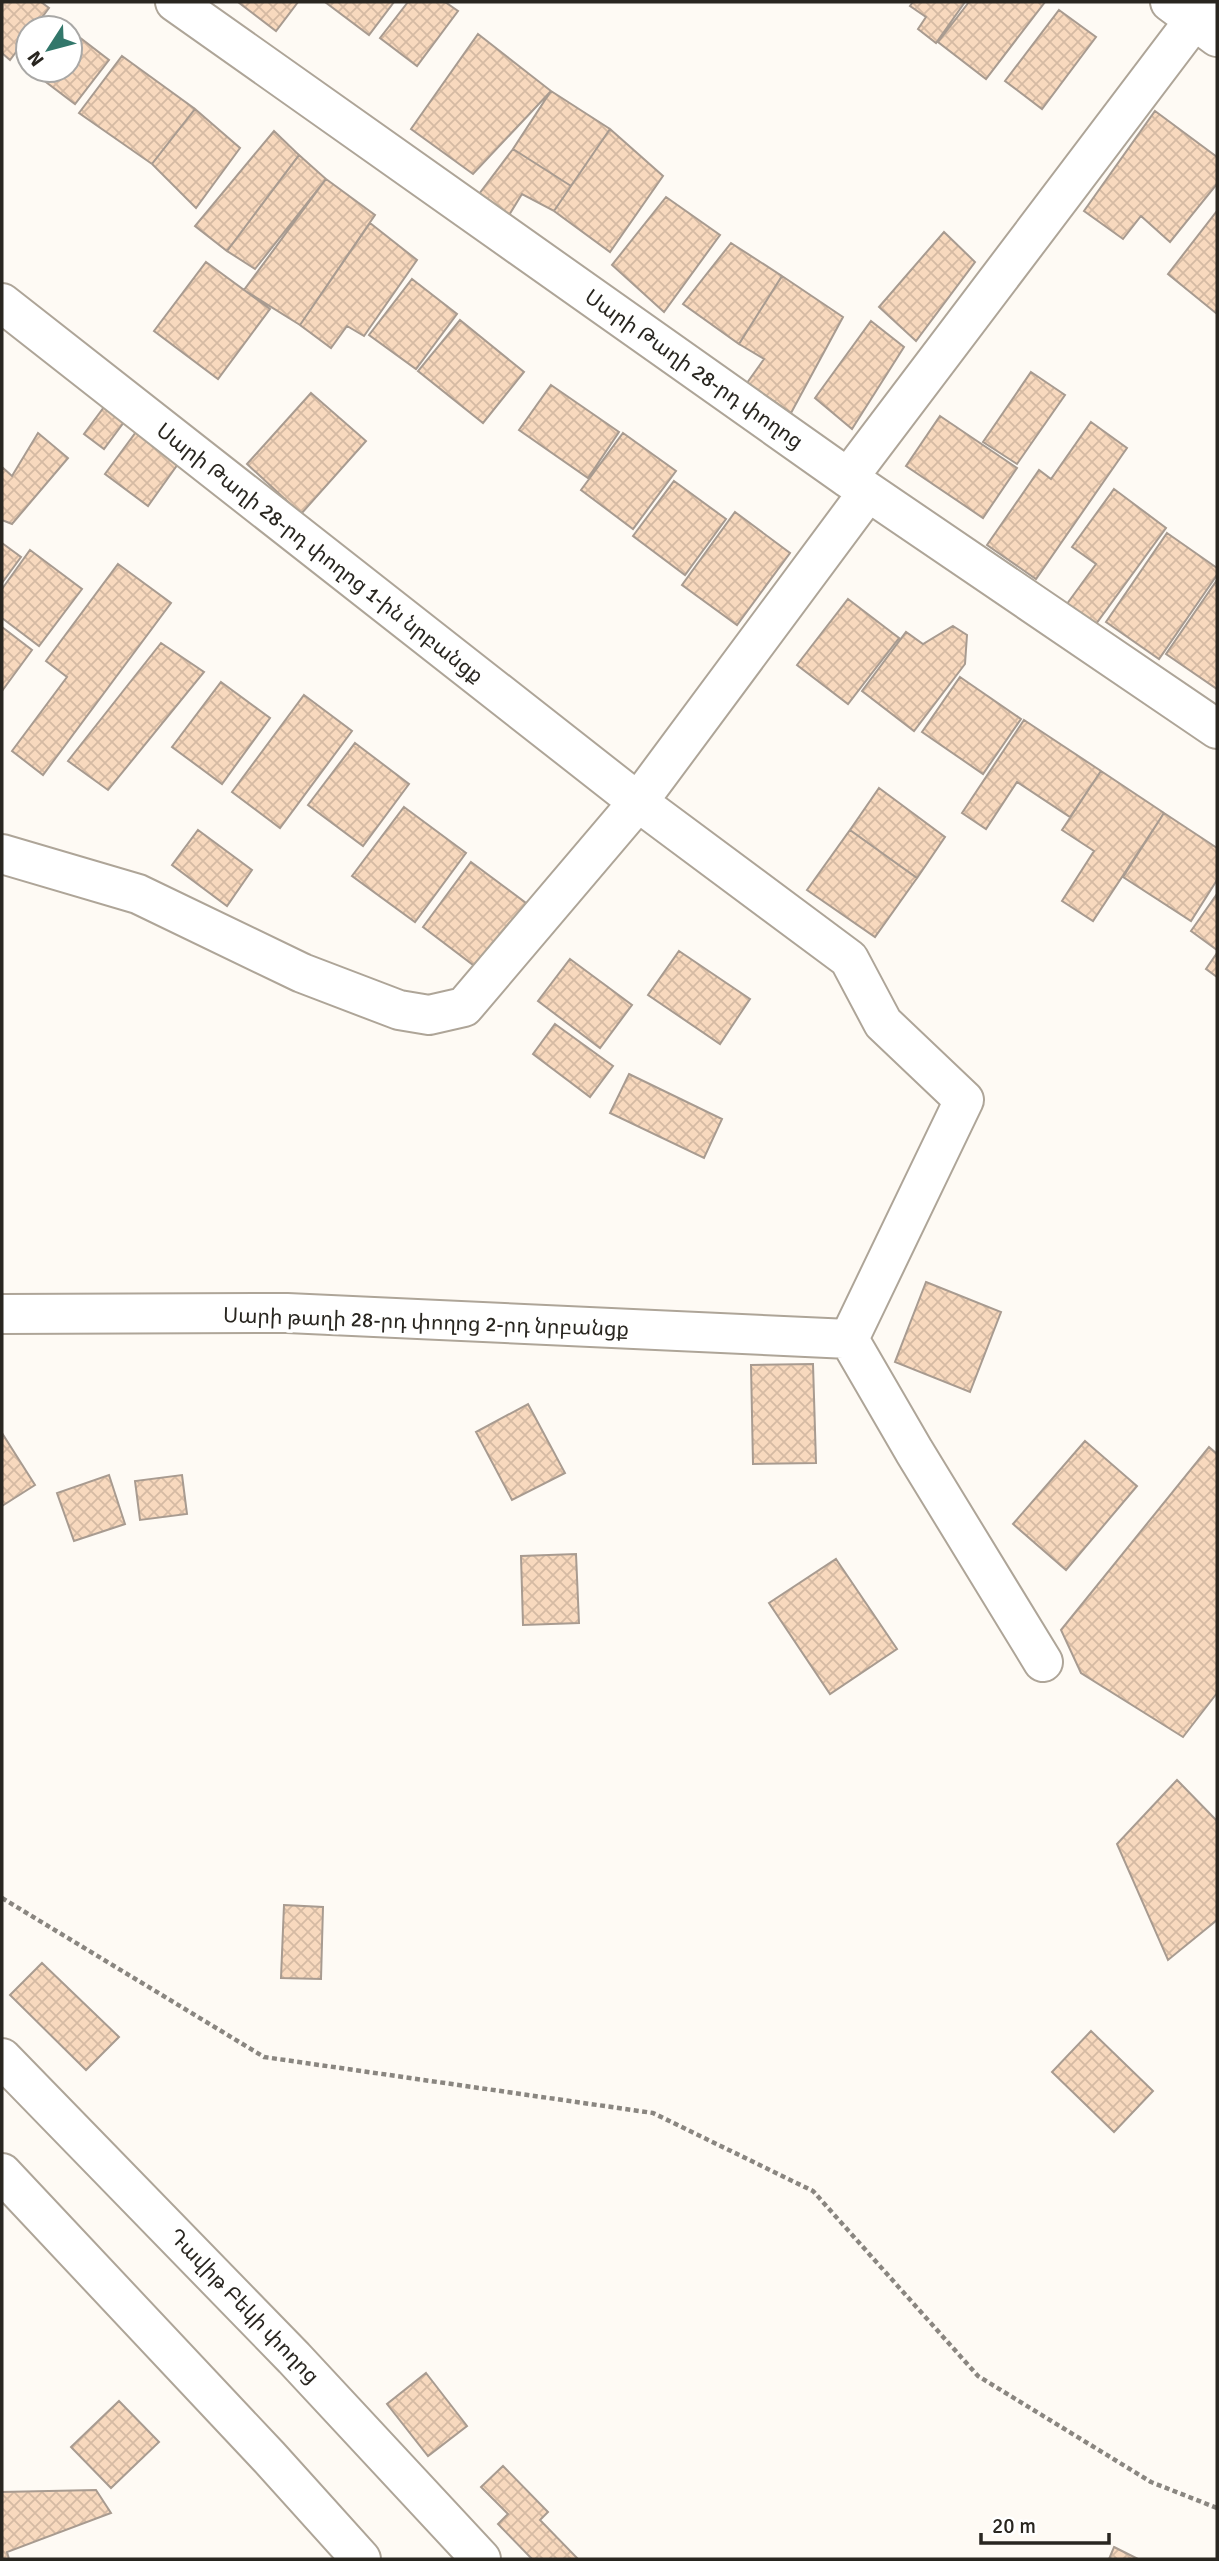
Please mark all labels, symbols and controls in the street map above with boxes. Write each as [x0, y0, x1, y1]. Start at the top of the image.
north arrow [14, 14, 84, 84]
text: N [22, 46, 50, 71]
street label: Սարի Թաղի 28-րդ փողոց [580, 284, 808, 454]
street label: Սարի Թաղի 28-րդ փողոց 1-ին նրբանցք [151, 417, 489, 689]
street label: Սարի թաղի 28-րդ փողոց 2-րդ նրբանցք [222, 1302, 630, 1342]
street label: Դավիթ Բեկի փողոց [163, 2223, 325, 2389]
scale bar [981, 2502, 1109, 2546]
text: 20 m [992, 2513, 1036, 2539]

